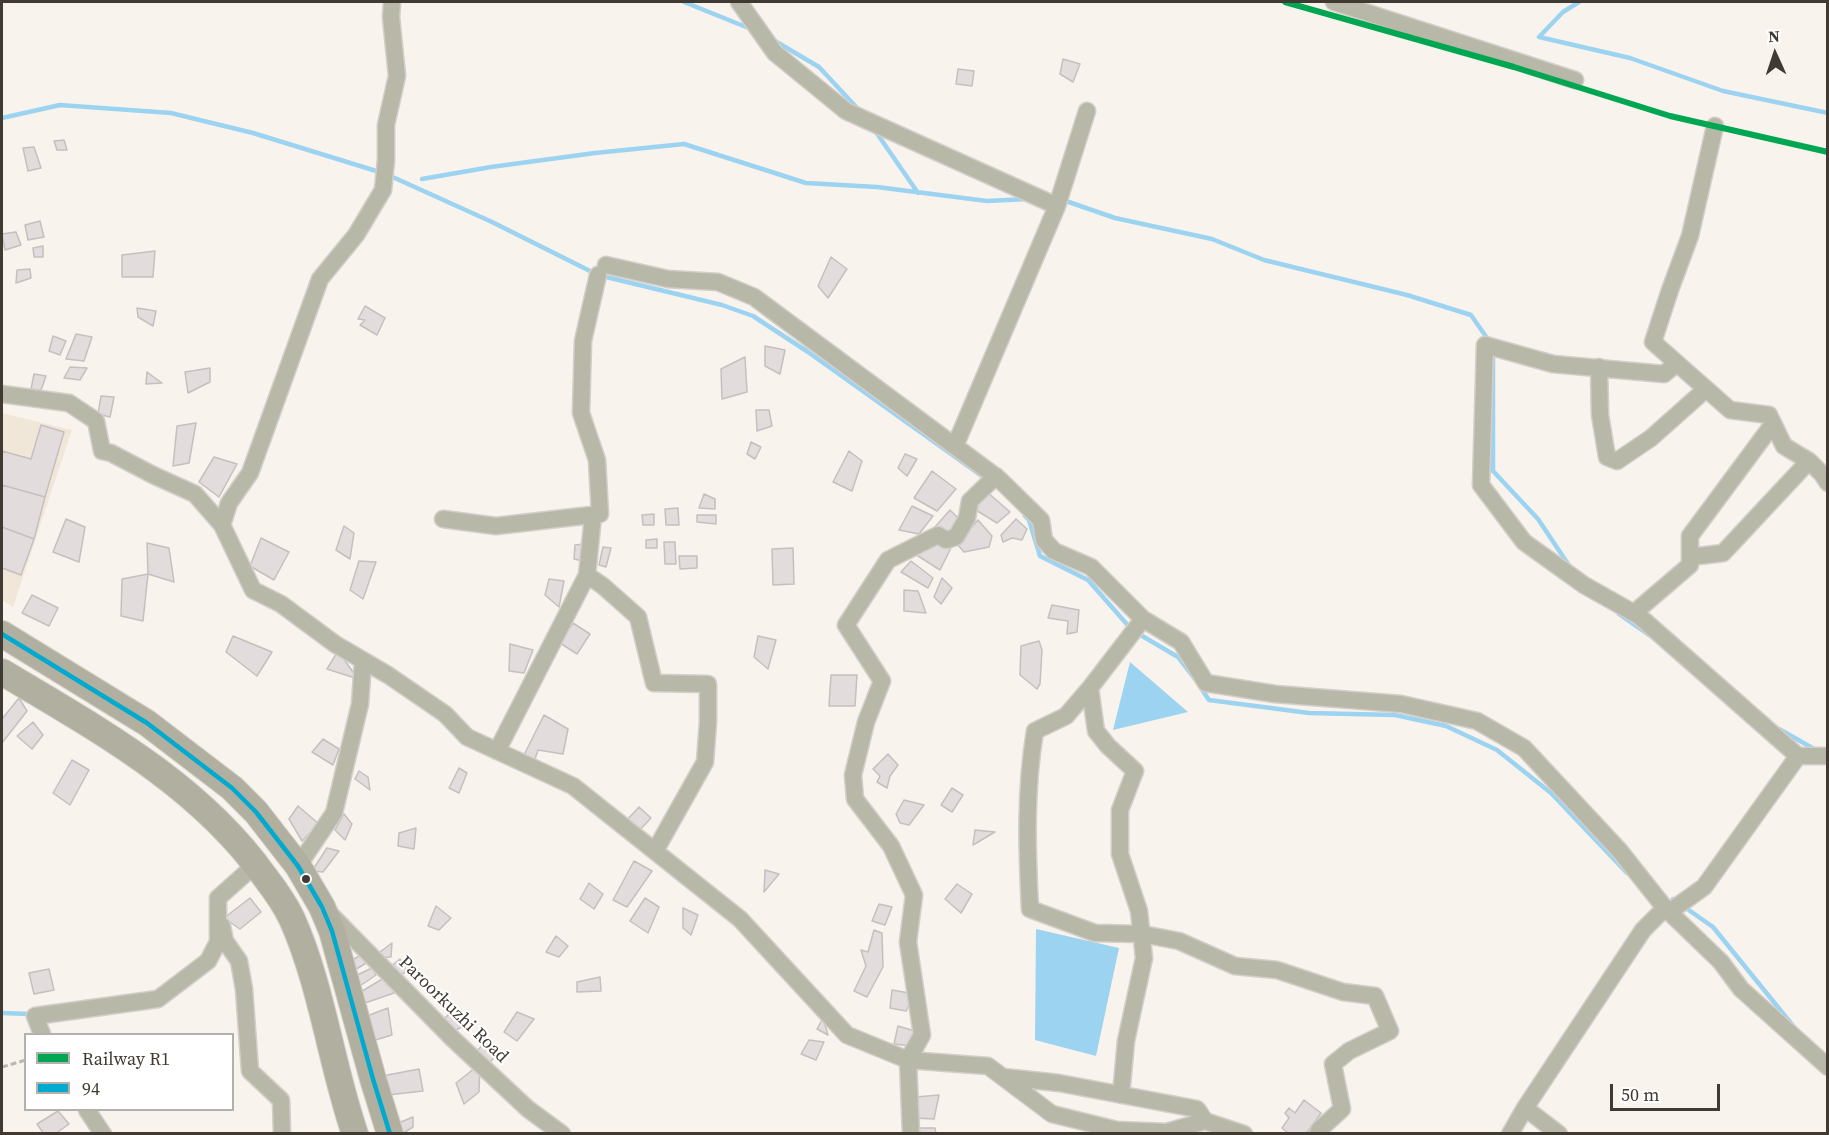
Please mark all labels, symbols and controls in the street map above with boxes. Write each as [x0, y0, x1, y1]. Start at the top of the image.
north arrow [1745, 24, 1805, 84]
text: N [1768, 25, 1780, 47]
unlabelled marker [300, 873, 312, 885]
street label: Paroorkuzhi Road [394, 952, 512, 1068]
legend [24, 1033, 234, 1111]
text: Railway R1 [82, 1046, 170, 1071]
scale bar [1613, 1072, 1722, 1110]
text: 94 [82, 1076, 100, 1101]
text: 50 m [1621, 1082, 1659, 1107]

